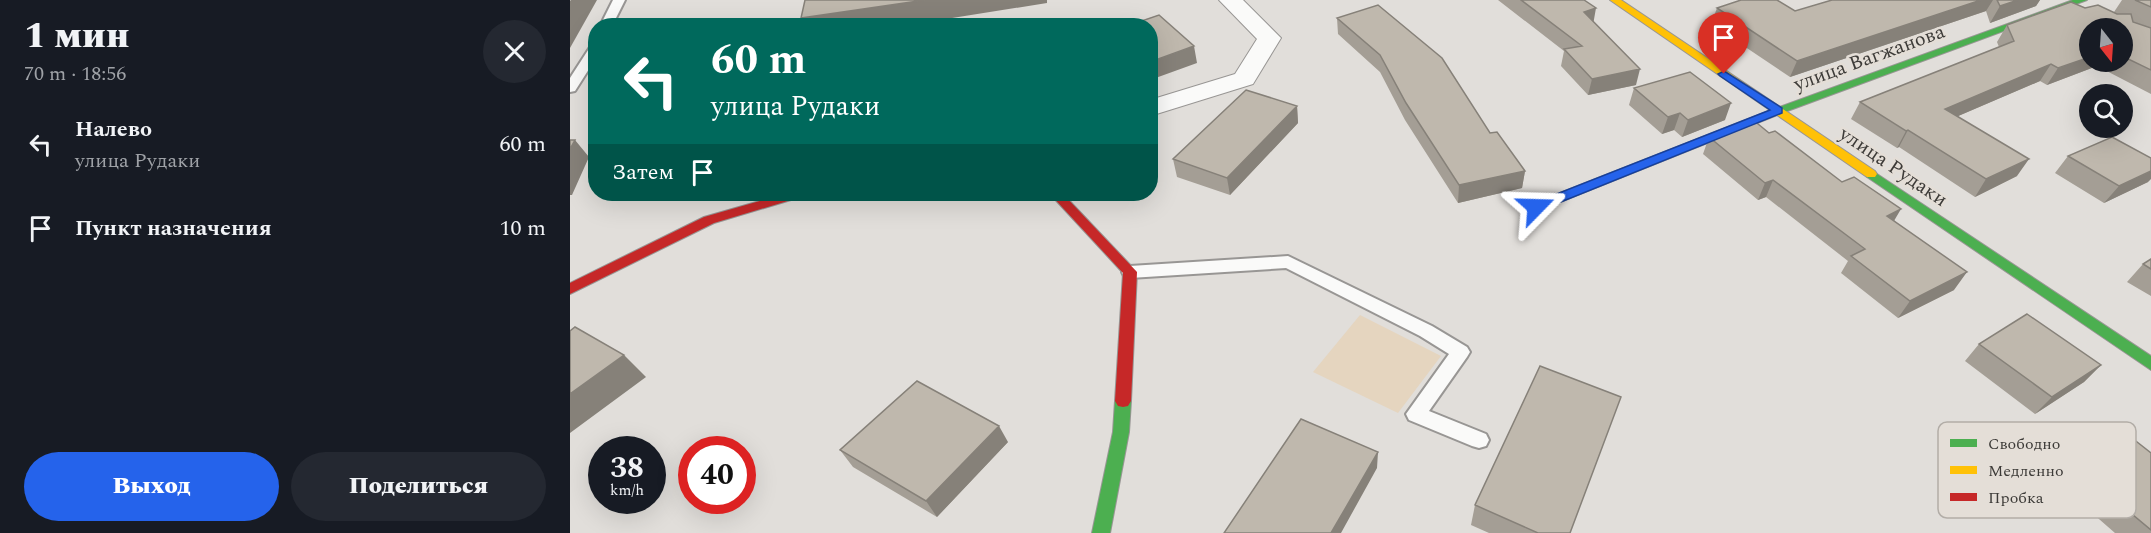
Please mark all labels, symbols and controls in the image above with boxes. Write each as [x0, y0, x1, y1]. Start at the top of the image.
text: 1 мин [24, 9, 129, 64]
pin [1698, 12, 1749, 74]
street label: улица Вагжанова [1789, 17, 1949, 100]
north arrow [2079, 18, 2133, 72]
map controls [2079, 18, 2133, 138]
button: close [483, 20, 546, 83]
icon: arrive [1707, 21, 1740, 54]
text: 60 m [711, 29, 806, 92]
icon: left [612, 42, 690, 120]
text: 70 m · 18:56 [24, 59, 126, 89]
button: search [2079, 84, 2133, 138]
text: улица Рудаки [711, 86, 880, 128]
text: Налево [75, 113, 152, 146]
street label: улица Рудаки [1832, 119, 1954, 214]
icon: left [24, 128, 57, 161]
text: 60 m [500, 128, 546, 161]
text: улица Рудаки [75, 146, 200, 176]
text: Затем [612, 156, 674, 189]
icon: arrive [686, 156, 719, 189]
position arrow [1504, 175, 1568, 239]
icon: arrive [24, 212, 57, 245]
text: Пункт назначения [75, 212, 272, 245]
text: 10 m [500, 212, 546, 245]
legend [1938, 422, 2136, 518]
text: Свободно [1988, 432, 2060, 456]
speed limit sign: 40 [678, 436, 756, 514]
text: 38 [610, 445, 644, 491]
button: Выход [24, 452, 279, 521]
button: Поделиться [291, 452, 546, 521]
text: Медленно [1988, 459, 2064, 483]
text: km/h [610, 479, 644, 502]
text: Пробка [1988, 486, 2044, 510]

